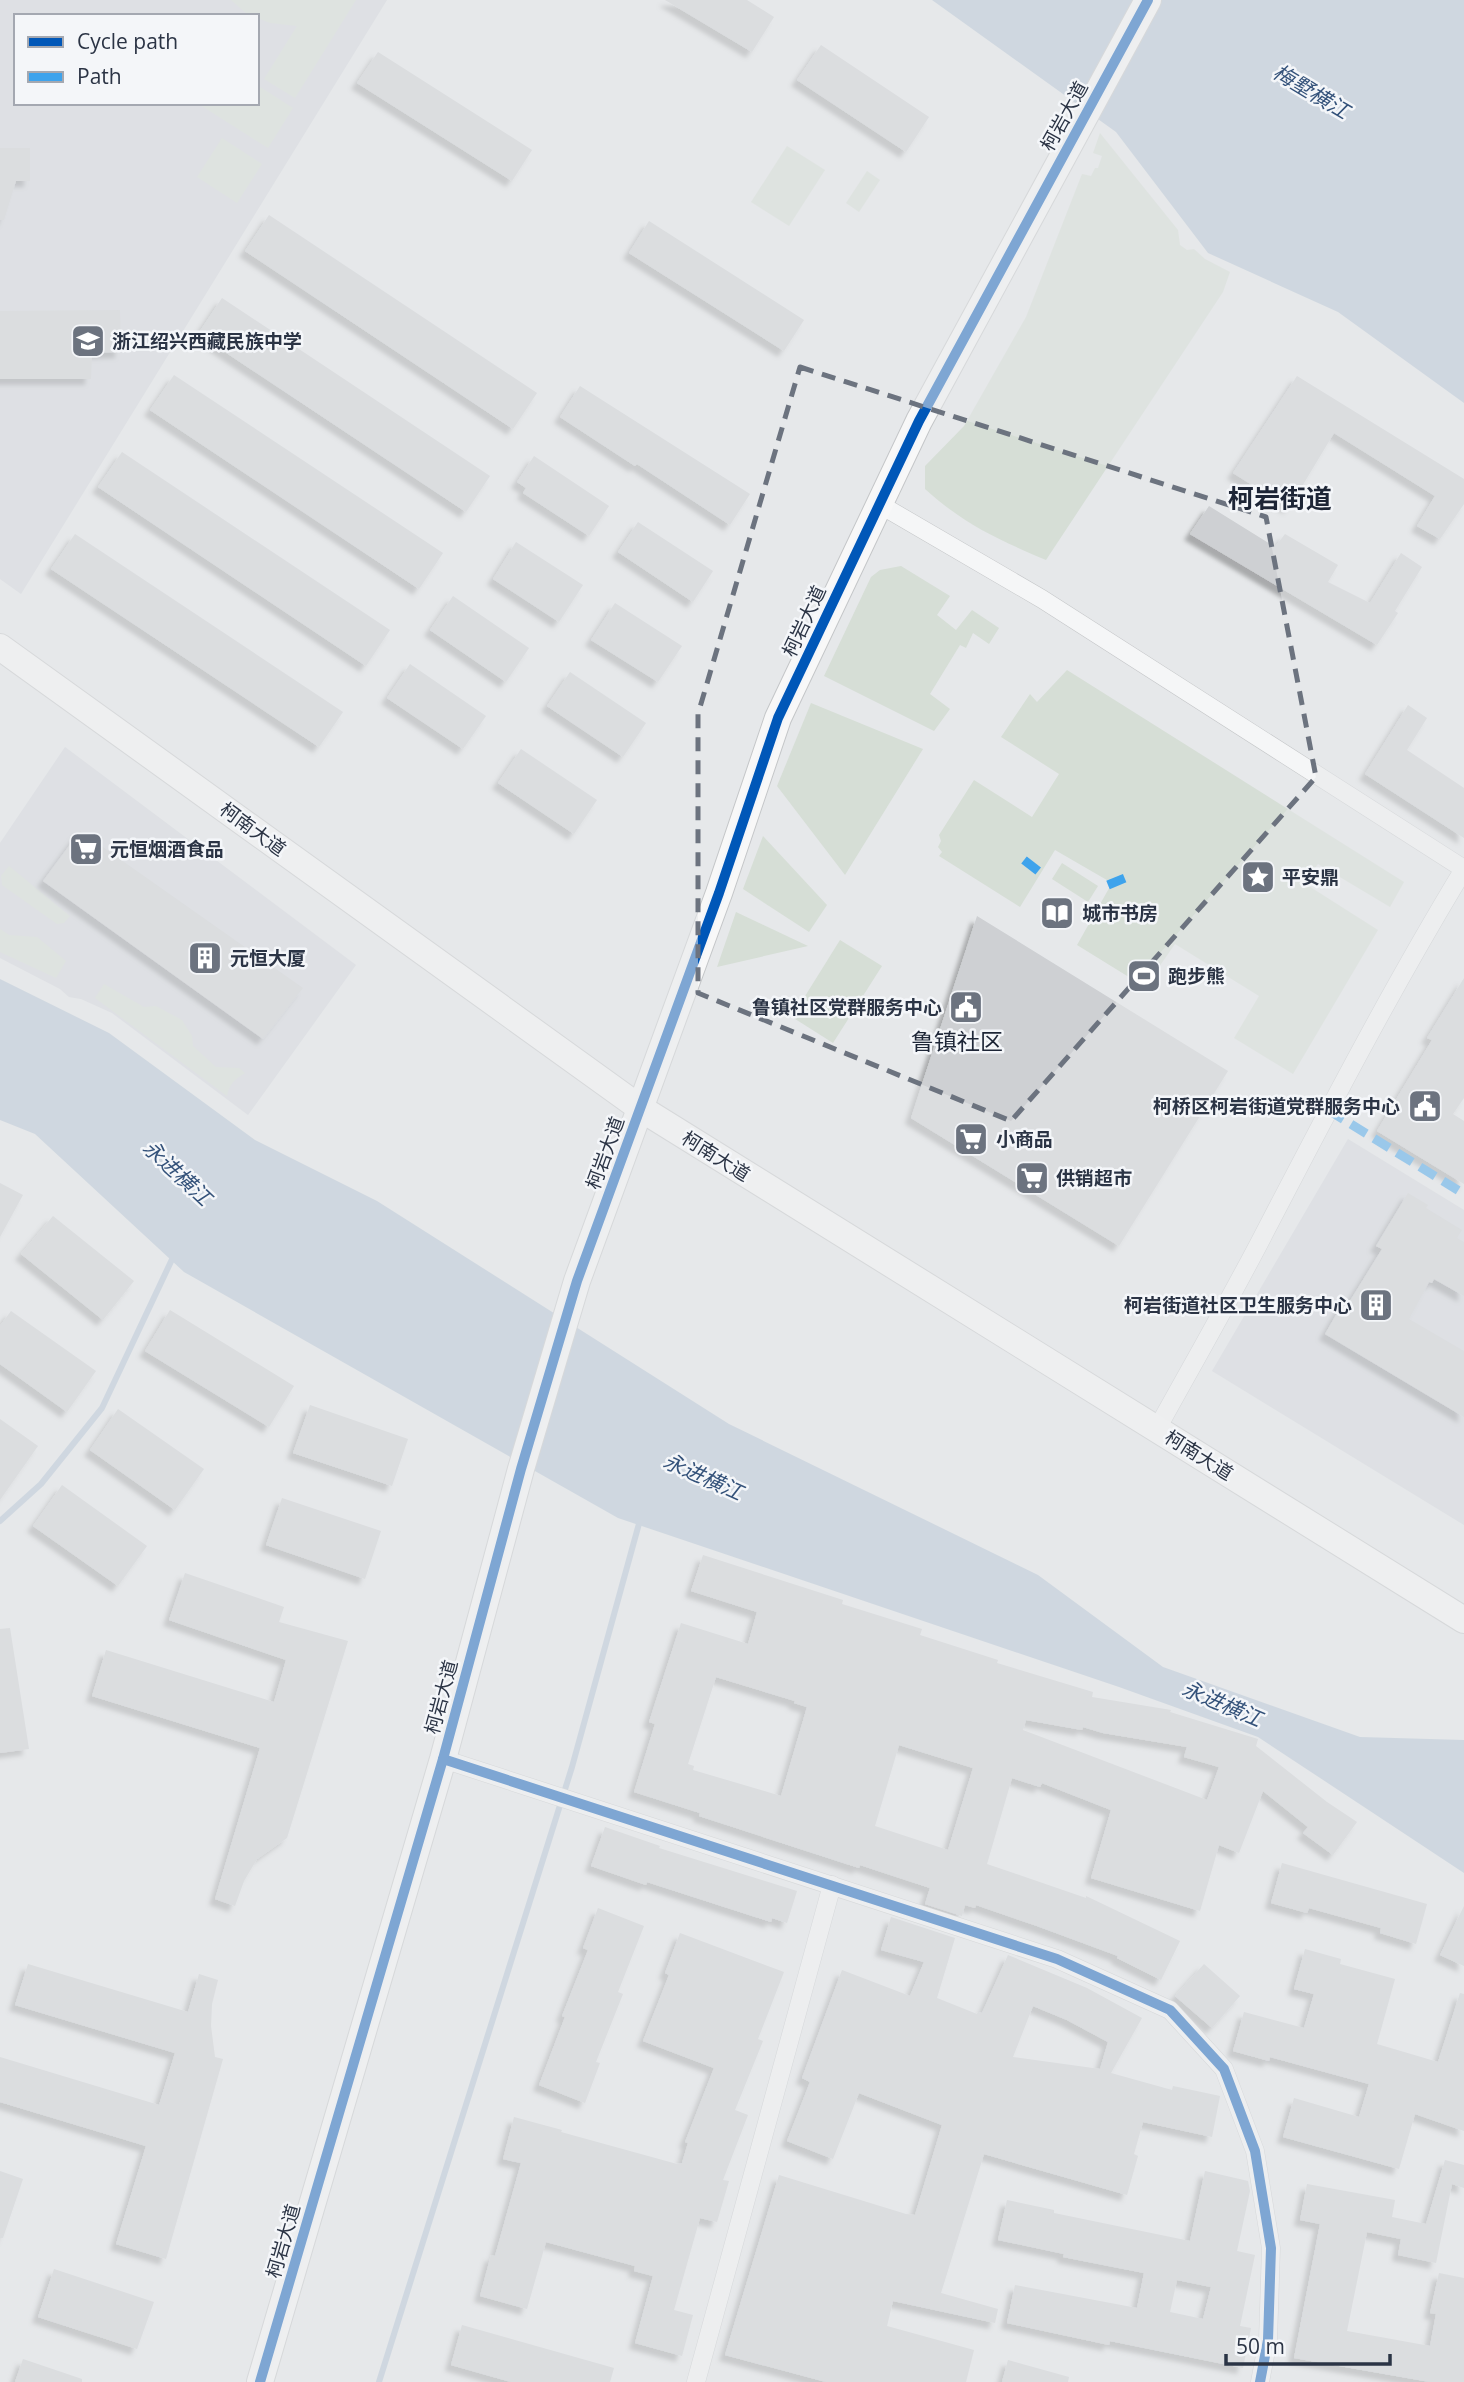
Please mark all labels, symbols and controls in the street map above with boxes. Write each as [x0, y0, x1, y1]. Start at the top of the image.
legend [14, 14, 259, 105]
text: Cycle path [77, 27, 178, 55]
water label: 梅墅横江 [1268, 58, 1356, 126]
text: Path [77, 62, 122, 90]
street label: 柯岩大道 [1034, 76, 1094, 156]
school or university icon: 浙江绍兴西藏民族中学 [69, 322, 107, 360]
place label: 浙江绍兴西藏民族中学 [112, 328, 302, 354]
district label: 柯岩街道 [1228, 480, 1332, 516]
street label: 柯岩大道 [776, 581, 832, 661]
street label: 柯南大道 [215, 796, 291, 862]
supermarket icon: 元恒烟酒食品 [67, 830, 105, 868]
place label: 元恒烟酒食品 [110, 836, 224, 862]
place icon: 平安鼎 [1239, 858, 1277, 896]
place label: 平安鼎 [1282, 864, 1339, 890]
library icon: 城市书房 [1038, 894, 1076, 932]
place label: 城市书房 [1082, 900, 1158, 926]
building icon: 元恒大厦 [186, 939, 224, 977]
place label: 元恒大厦 [230, 945, 306, 971]
sports icon: 跑步熊 [1125, 957, 1163, 995]
place label: 跑步熊 [1168, 963, 1225, 989]
public building icon: 鲁镇社区党群服务中心 [947, 988, 985, 1026]
place label: 鲁镇社区党群服务中心 [752, 994, 942, 1020]
district label: 鲁镇社区 [911, 1025, 1003, 1057]
public building icon: 柯桥区柯岩街道党群服务中心 [1406, 1087, 1444, 1125]
place label: 柯桥区柯岩街道党群服务中心 [1153, 1093, 1400, 1119]
street label: 柯岩大道 [580, 1113, 630, 1193]
supermarket icon: 小商品 [952, 1120, 990, 1158]
street label: 柯南大道 [677, 1125, 755, 1187]
place label: 小商品 [996, 1126, 1053, 1152]
water label: 永进横江 [137, 1133, 219, 1213]
supermarket icon: 供销超市 [1013, 1159, 1051, 1197]
place label: 供销超市 [1056, 1165, 1132, 1191]
building icon: 柯岩街道社区卫生服务中心 [1357, 1286, 1395, 1324]
place label: 柯岩街道社区卫生服务中心 [1124, 1292, 1352, 1318]
street label: 柯南大道 [1160, 1424, 1238, 1486]
water label: 永进横江 [659, 1446, 749, 1507]
street label: 柯岩大道 [419, 1657, 463, 1737]
water label: 永进横江 [1178, 1674, 1268, 1733]
street label: 柯岩大道 [260, 2201, 306, 2281]
scale bar [1226, 2322, 1390, 2366]
text: 50 m [1236, 2332, 1285, 2360]

